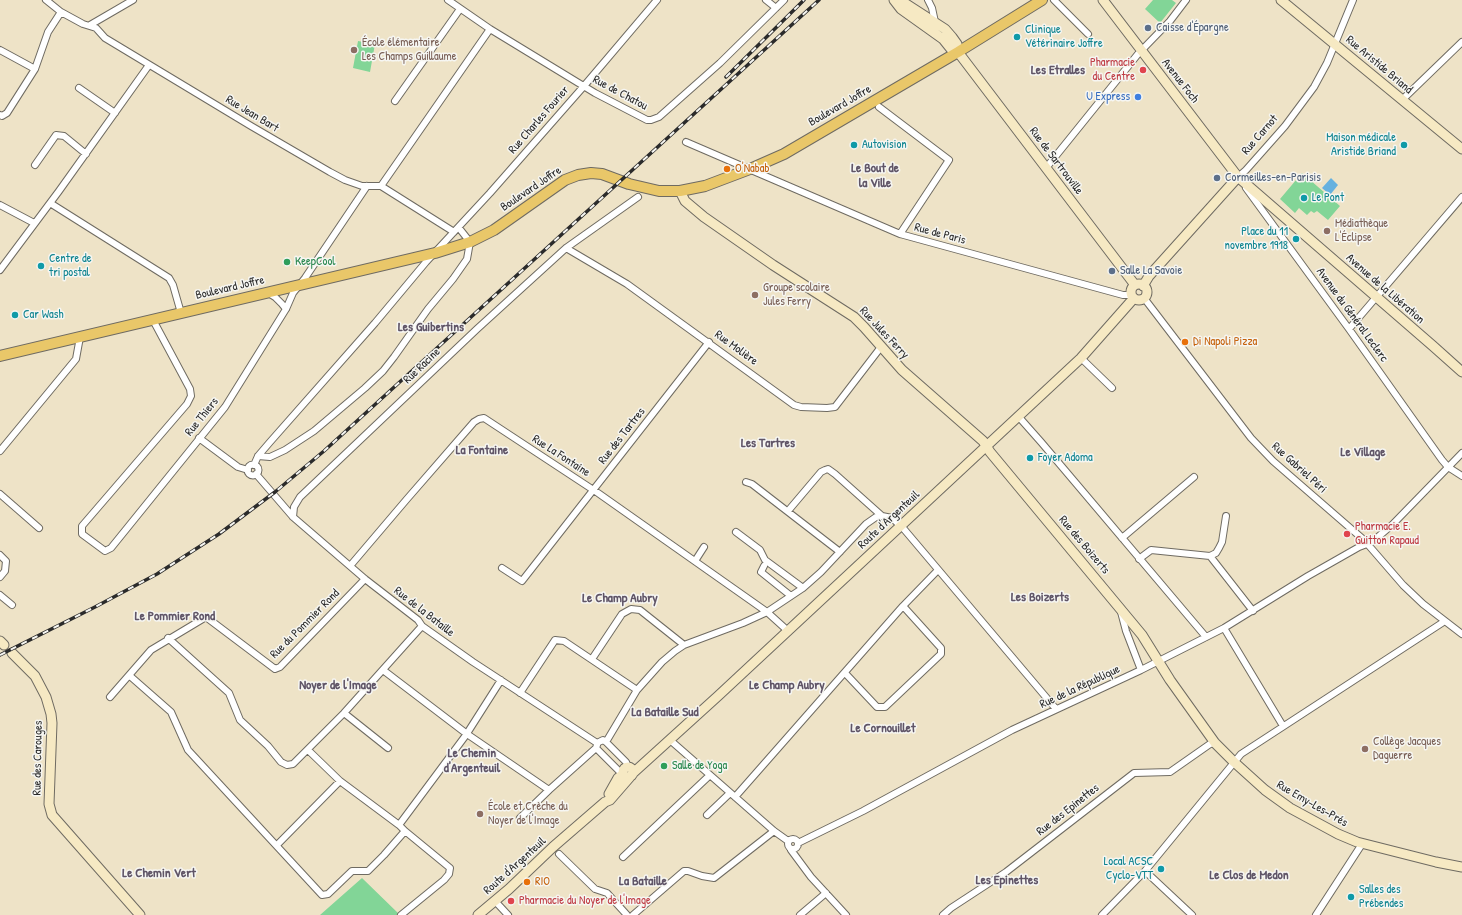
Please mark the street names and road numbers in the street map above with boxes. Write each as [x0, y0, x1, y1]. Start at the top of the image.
street label: Rue Aristide Briand [1343, 33, 1415, 97]
street label: Avenue Foch [1158, 56, 1202, 106]
street label: Rue de Chatou [590, 73, 650, 113]
street label: Boulevard Joffre [806, 82, 874, 130]
street label: Rue Charles Fourier [506, 83, 572, 157]
street label: Rue Jean Bart [223, 93, 281, 135]
street label: Rue Carnot [1239, 112, 1281, 158]
street label: Rue de Sartrouville [1026, 124, 1086, 198]
street label: Boulevard Joffre [498, 163, 564, 215]
street label: Rue de Paris [913, 220, 967, 248]
street label: Avenue de la Libération [1343, 251, 1427, 327]
street label: Avenue du Général Leclerc [1313, 265, 1391, 365]
street label: Boulevard Joffre [194, 273, 266, 303]
street label: Rue Jules Ferry [856, 304, 912, 362]
street label: Rue Molière [712, 328, 760, 368]
street label: Rue Racine [401, 345, 443, 387]
street label: Rue Thiers [182, 395, 222, 439]
street label: Rue des Tartres [595, 405, 649, 467]
street label: Rue La Fontaine [529, 432, 593, 480]
street label: Rue Gabriel Péri [1269, 440, 1329, 496]
street label: Route d'Argenteuil [855, 488, 923, 552]
street label: Rue des Boizerts [1056, 513, 1112, 577]
street label: Rue de la Bataille [391, 584, 457, 640]
street label: Rue du Pommier Rond [267, 586, 343, 662]
street label: Rue de la République [1038, 662, 1122, 712]
street label: Rue des Carouges [30, 720, 46, 796]
street label: Rue Emy-Les-Prés [1274, 778, 1350, 830]
street label: Rue des Epinettes [1034, 781, 1102, 839]
street label: Route d'Argenteuil [481, 834, 549, 898]

